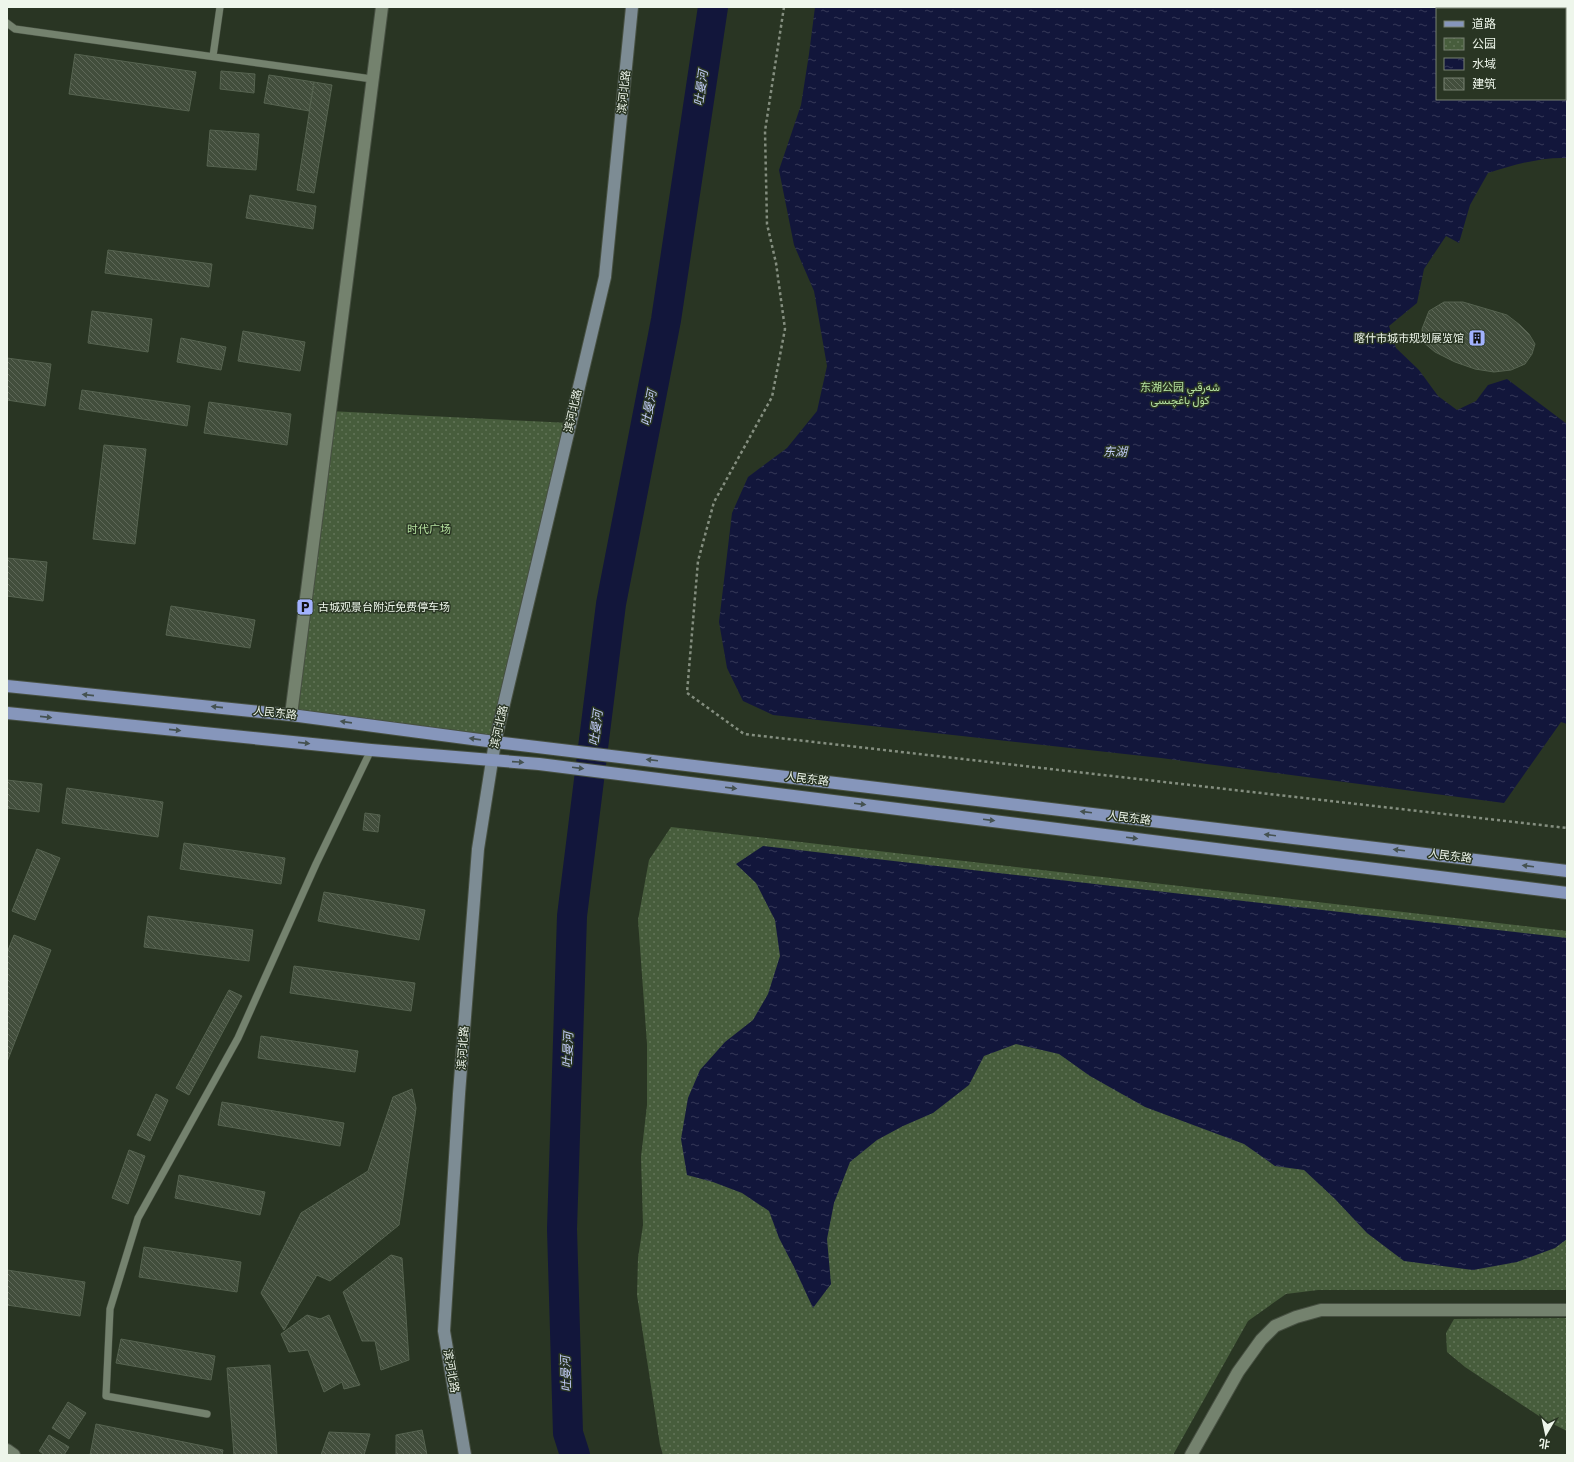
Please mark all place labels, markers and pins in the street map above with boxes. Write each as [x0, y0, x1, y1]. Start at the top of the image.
building icon: 喀什市城市规划展览馆 [1467, 328, 1487, 348]
place label: 喀什市城市规划展览馆 [1354, 332, 1464, 345]
parking icon: 古城观景台附近免费停车场 [295, 597, 315, 617]
place label: 古城观景台附近免费停车场 [318, 601, 450, 614]

